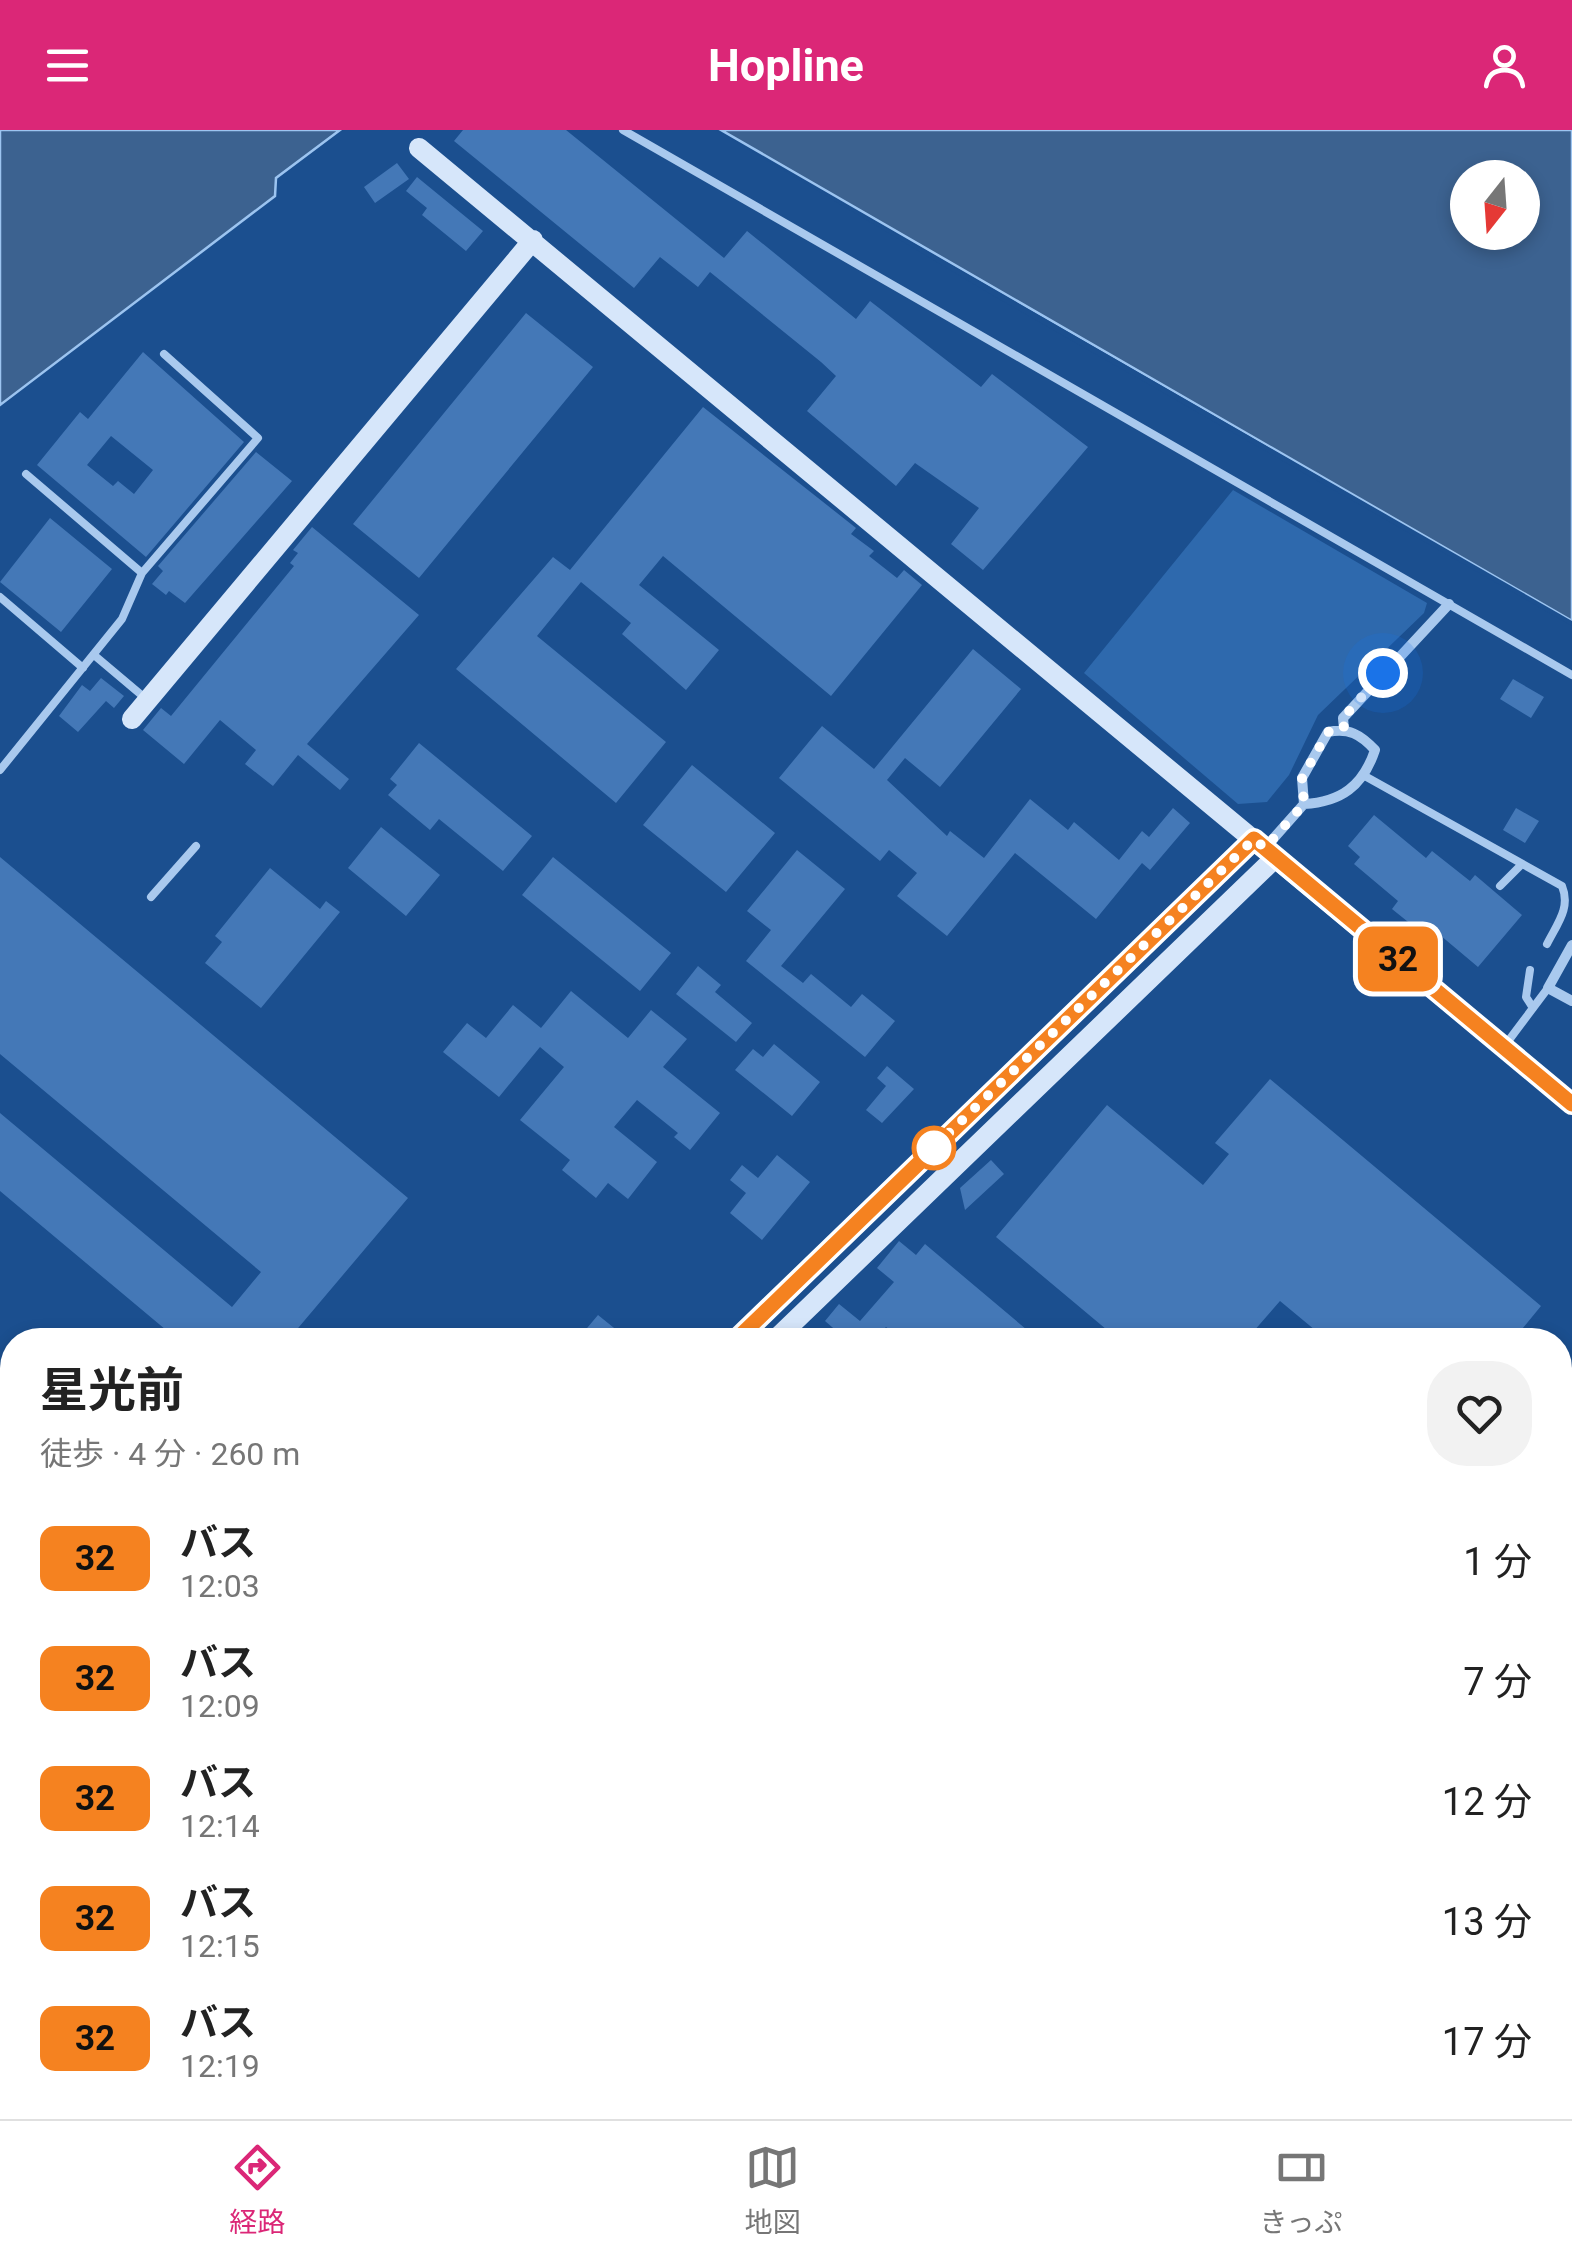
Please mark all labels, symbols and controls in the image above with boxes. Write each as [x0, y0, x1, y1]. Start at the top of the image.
icon: menu [40, 38, 95, 93]
icon: person [1477, 38, 1532, 93]
text: Hopline [708, 39, 864, 92]
north arrow [1450, 160, 1540, 250]
map controls [1450, 160, 1540, 250]
your location [1358, 648, 1408, 698]
line badge: 32 [1353, 926, 1443, 992]
text: 32 [1378, 939, 1418, 980]
unlabelled marker [913, 1127, 955, 1169]
button: heart [1427, 1361, 1532, 1466]
text: 星光前 [40, 1362, 184, 1419]
text: 徒歩 · 4 分 · 260 m [40, 1435, 300, 1473]
text: バス [180, 1521, 256, 1565]
text: 32 [75, 1538, 115, 1579]
text: 1 分 [1463, 1540, 1532, 1584]
text: 12:03 [180, 1567, 260, 1605]
text: バス [180, 1641, 256, 1685]
text: 32 [75, 1658, 115, 1699]
text: 7 分 [1463, 1660, 1532, 1704]
text: 12:09 [180, 1687, 260, 1725]
text: バス [180, 1761, 256, 1805]
text: 32 [75, 1778, 115, 1819]
text: 12 分 [1442, 1780, 1532, 1824]
text: 12:14 [180, 1807, 260, 1845]
text: バス [180, 1881, 256, 1925]
text: 32 [75, 1898, 115, 1939]
text: 13 分 [1442, 1900, 1532, 1944]
text: 12:15 [180, 1927, 260, 1965]
text: バス [180, 2001, 256, 2045]
text: 32 [75, 2018, 115, 2059]
text: 17 分 [1442, 2020, 1532, 2064]
text: 12:19 [180, 2047, 260, 2085]
tab: 経路 [230, 2140, 286, 2240]
tab: 地図 [745, 2140, 801, 2240]
tab: きっぷ [1260, 2140, 1342, 2240]

